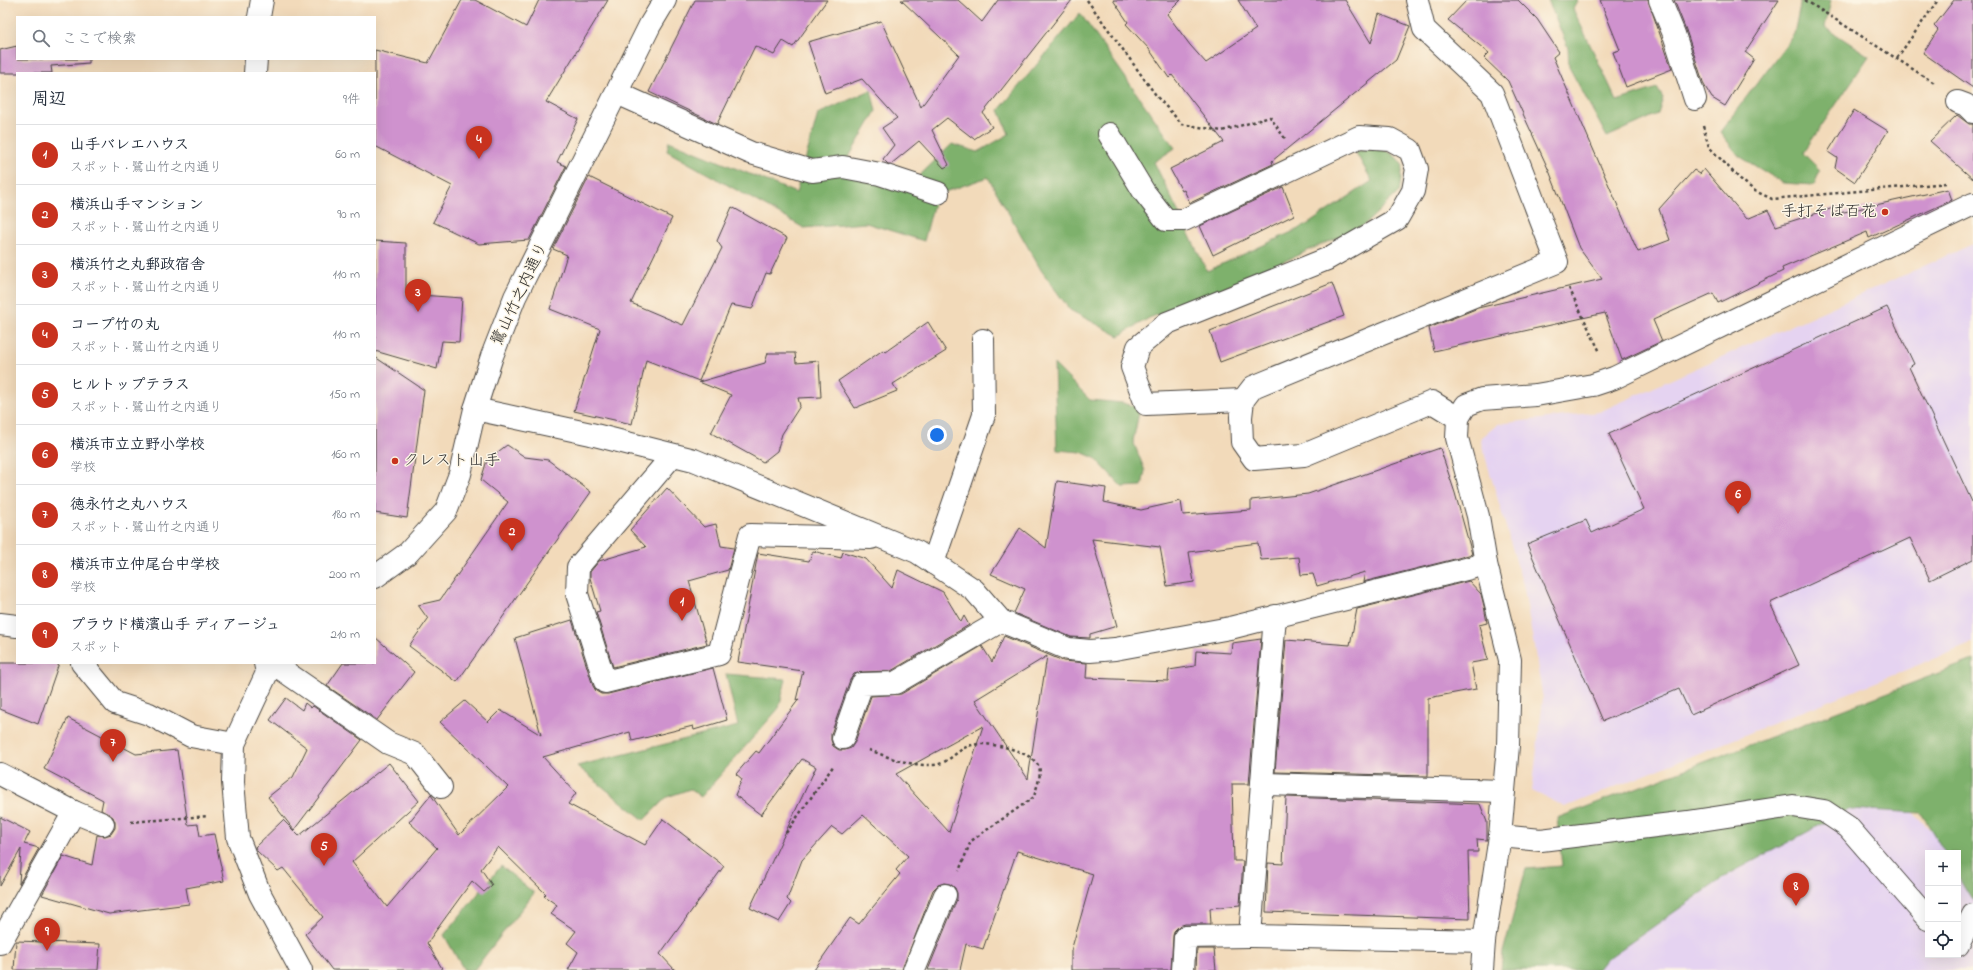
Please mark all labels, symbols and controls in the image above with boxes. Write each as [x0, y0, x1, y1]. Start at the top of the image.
search box [16, 16, 376, 60]
icon: search [30, 27, 52, 49]
text: ここで検索 [62, 28, 137, 50]
text: 周辺 [32, 87, 66, 112]
text: 9件 [343, 90, 360, 109]
pin: 4 [466, 126, 492, 159]
text: 山手バレエハウス [70, 134, 189, 156]
text: 1 [43, 145, 47, 164]
text: 60 m [335, 145, 360, 164]
text: スポット · 鷺山竹之内通り [70, 158, 222, 177]
text: 横浜山手マンション [70, 194, 204, 216]
place label: 手打そば百花 [1781, 200, 1877, 224]
text: 2 [42, 205, 48, 224]
text: 90 m [337, 205, 360, 224]
marker: 手打そば百花 [1880, 207, 1890, 217]
text: スポット · 鷺山竹之内通り [70, 218, 222, 237]
street label: 鷺山竹之内通り [485, 238, 555, 350]
text: 横浜竹之丸郵政宿舎 [70, 254, 205, 276]
text: 3 [42, 265, 48, 284]
text: 110 m [333, 265, 360, 284]
text: スポット · 鷺山竹之内通り [70, 278, 222, 297]
pin: 3 [405, 279, 431, 312]
text: コープ竹の丸 [70, 314, 159, 336]
text: 4 [42, 325, 48, 344]
text: 110 m [333, 325, 360, 344]
text: スポット · 鷺山竹之内通り [70, 338, 222, 357]
text: ヒルトップテラス [70, 374, 190, 396]
text: 5 [41, 385, 49, 404]
text: 150 m [329, 385, 360, 404]
text: スポット · 鷺山竹之内通り [70, 398, 222, 417]
your location [927, 425, 947, 445]
text: 横浜市立立野小学校 [70, 434, 205, 456]
text: 6 [42, 445, 48, 464]
text: 160 m [331, 445, 360, 464]
place label: クレスト山手 [403, 449, 500, 473]
marker: クレスト山手 [390, 456, 400, 466]
text: 学校 [70, 458, 96, 477]
pin: 6 [1725, 481, 1751, 514]
text: 徳永竹之丸ハウス [70, 494, 189, 516]
text: 7 [42, 505, 48, 524]
text: 180 m [332, 505, 360, 524]
text: スポット · 鷺山竹之内通り [70, 518, 222, 537]
pin: 2 [499, 518, 525, 551]
text: 横浜市立仲尾台中学校 [70, 554, 220, 576]
text: 8 [43, 565, 47, 584]
text: 200 m [329, 565, 360, 584]
text: 学校 [70, 578, 96, 597]
pin: 1 [669, 588, 695, 621]
text: プラウド横濱山手 ディアージュ [70, 614, 280, 636]
text: 9 [43, 625, 47, 644]
text: 210 m [330, 625, 360, 644]
text: スポット [70, 638, 122, 657]
pin: 7 [100, 729, 126, 762]
pin: 5 [311, 833, 337, 866]
map controls [1925, 850, 1961, 958]
button: + [1925, 850, 1961, 886]
pin: 8 [1783, 873, 1809, 906]
button: − [1925, 886, 1961, 922]
pin: 9 [34, 918, 60, 951]
button: locate [1925, 922, 1961, 958]

